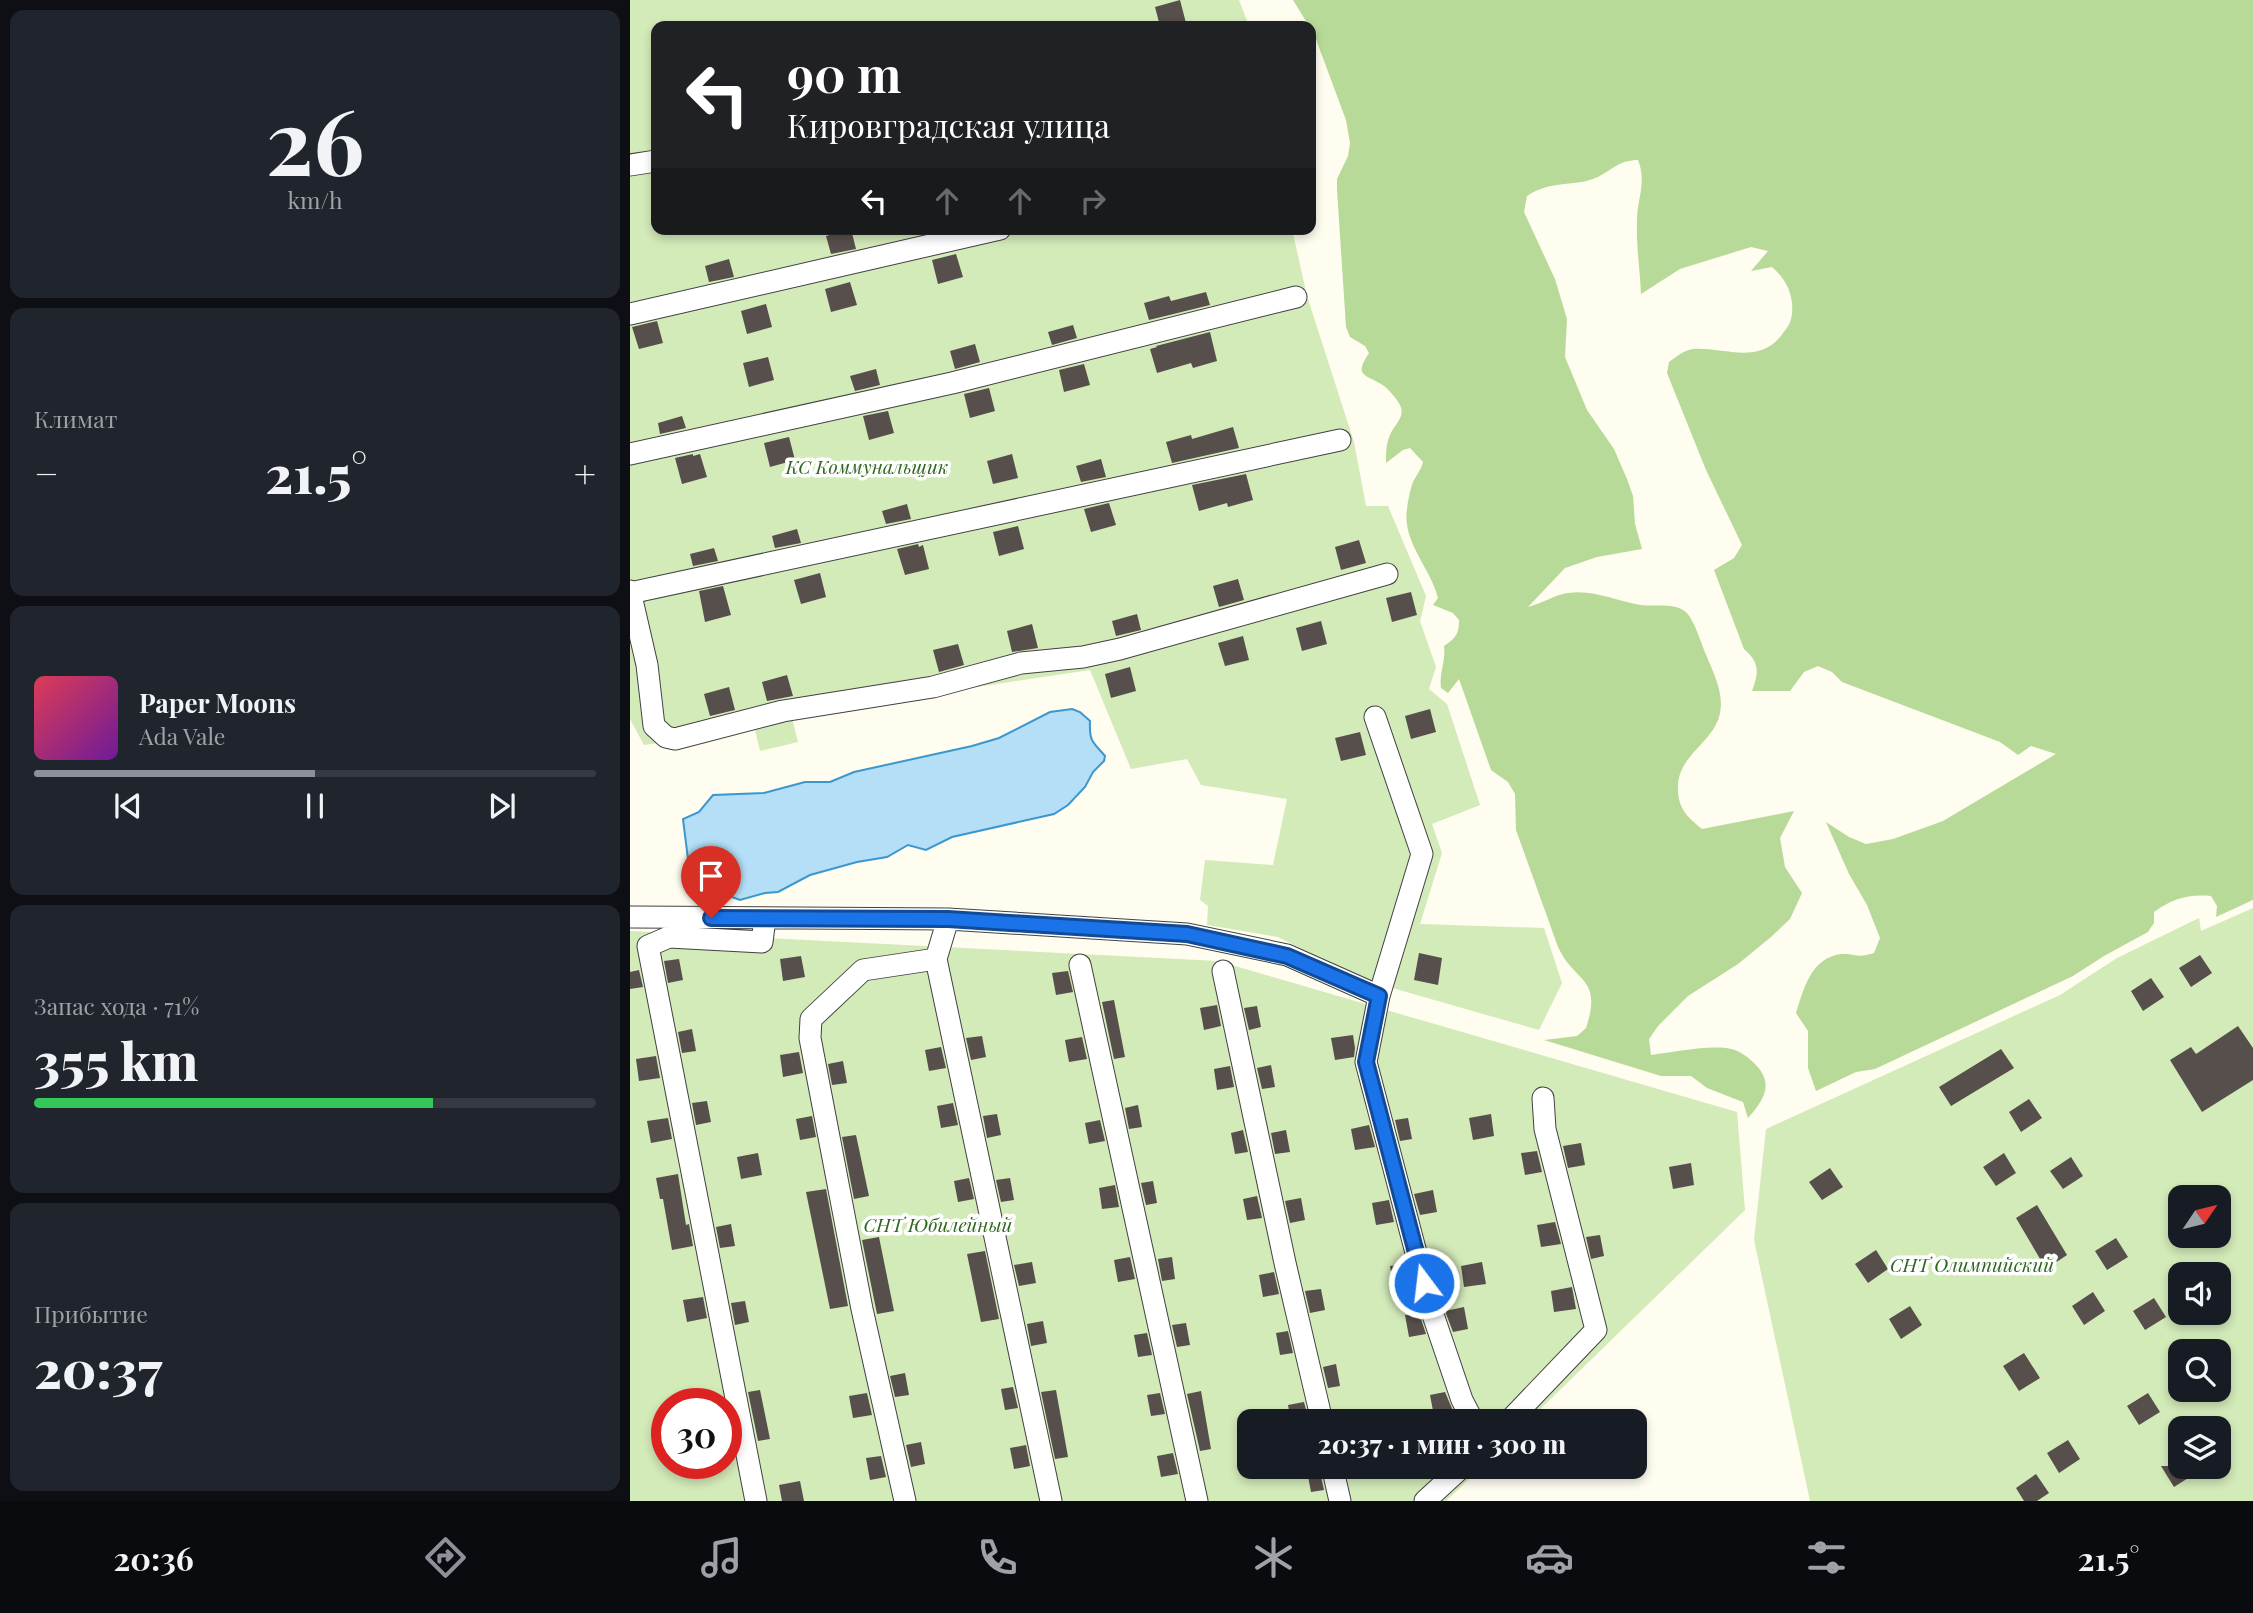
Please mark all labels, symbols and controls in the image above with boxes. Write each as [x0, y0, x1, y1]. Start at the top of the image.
text: 90 m [787, 40, 901, 105]
icon: left [672, 49, 763, 140]
text: 26 [266, 78, 364, 199]
text: Кировградская улица [787, 103, 1110, 146]
icon: left [855, 182, 893, 220]
icon: ahead [928, 182, 966, 220]
icon: ahead [1001, 182, 1039, 220]
icon: right [1074, 182, 1112, 220]
text: km/h [287, 184, 343, 215]
text: Климат [34, 403, 117, 434]
text: 21.5° [265, 438, 367, 507]
text: − [34, 447, 59, 498]
text: + [574, 447, 596, 498]
park label: КС Коммунальщик [785, 453, 948, 479]
text: Paper Moons [139, 685, 296, 720]
text: Ada Vale [139, 720, 226, 751]
icon: previous [109, 787, 147, 825]
icon: pause [296, 787, 334, 825]
icon: next [483, 787, 521, 825]
pin [681, 846, 741, 918]
icon: arrive [692, 857, 730, 895]
text: Запас хода · 71% [34, 990, 199, 1021]
text: 355 km [34, 1025, 198, 1094]
north arrow [2168, 1185, 2231, 1248]
map controls [2168, 1185, 2231, 1479]
park label: СНТ Юбилейный [864, 1211, 1014, 1237]
position arrow [1387, 1246, 1461, 1320]
park label: СНТ Олимпийский [1890, 1251, 2055, 1277]
button: sound [2168, 1262, 2231, 1325]
text: Прибытие [34, 1298, 148, 1329]
text: 20:37 [34, 1333, 162, 1402]
button: search [2168, 1339, 2231, 1402]
speed limit sign: 30 [651, 1388, 742, 1479]
button: layers [2168, 1416, 2231, 1479]
text: 20:37 · 1 мин · 300 m [1318, 1426, 1566, 1461]
icon: directions [421, 1533, 470, 1582]
icon: music [697, 1533, 746, 1582]
icon: phone [973, 1533, 1022, 1582]
icon: climate [1249, 1533, 1298, 1582]
icon: car [1525, 1533, 1574, 1582]
icon: filters [1802, 1533, 1851, 1582]
text: 20:36 [114, 1536, 194, 1579]
text: 21.5° [2078, 1536, 2139, 1579]

